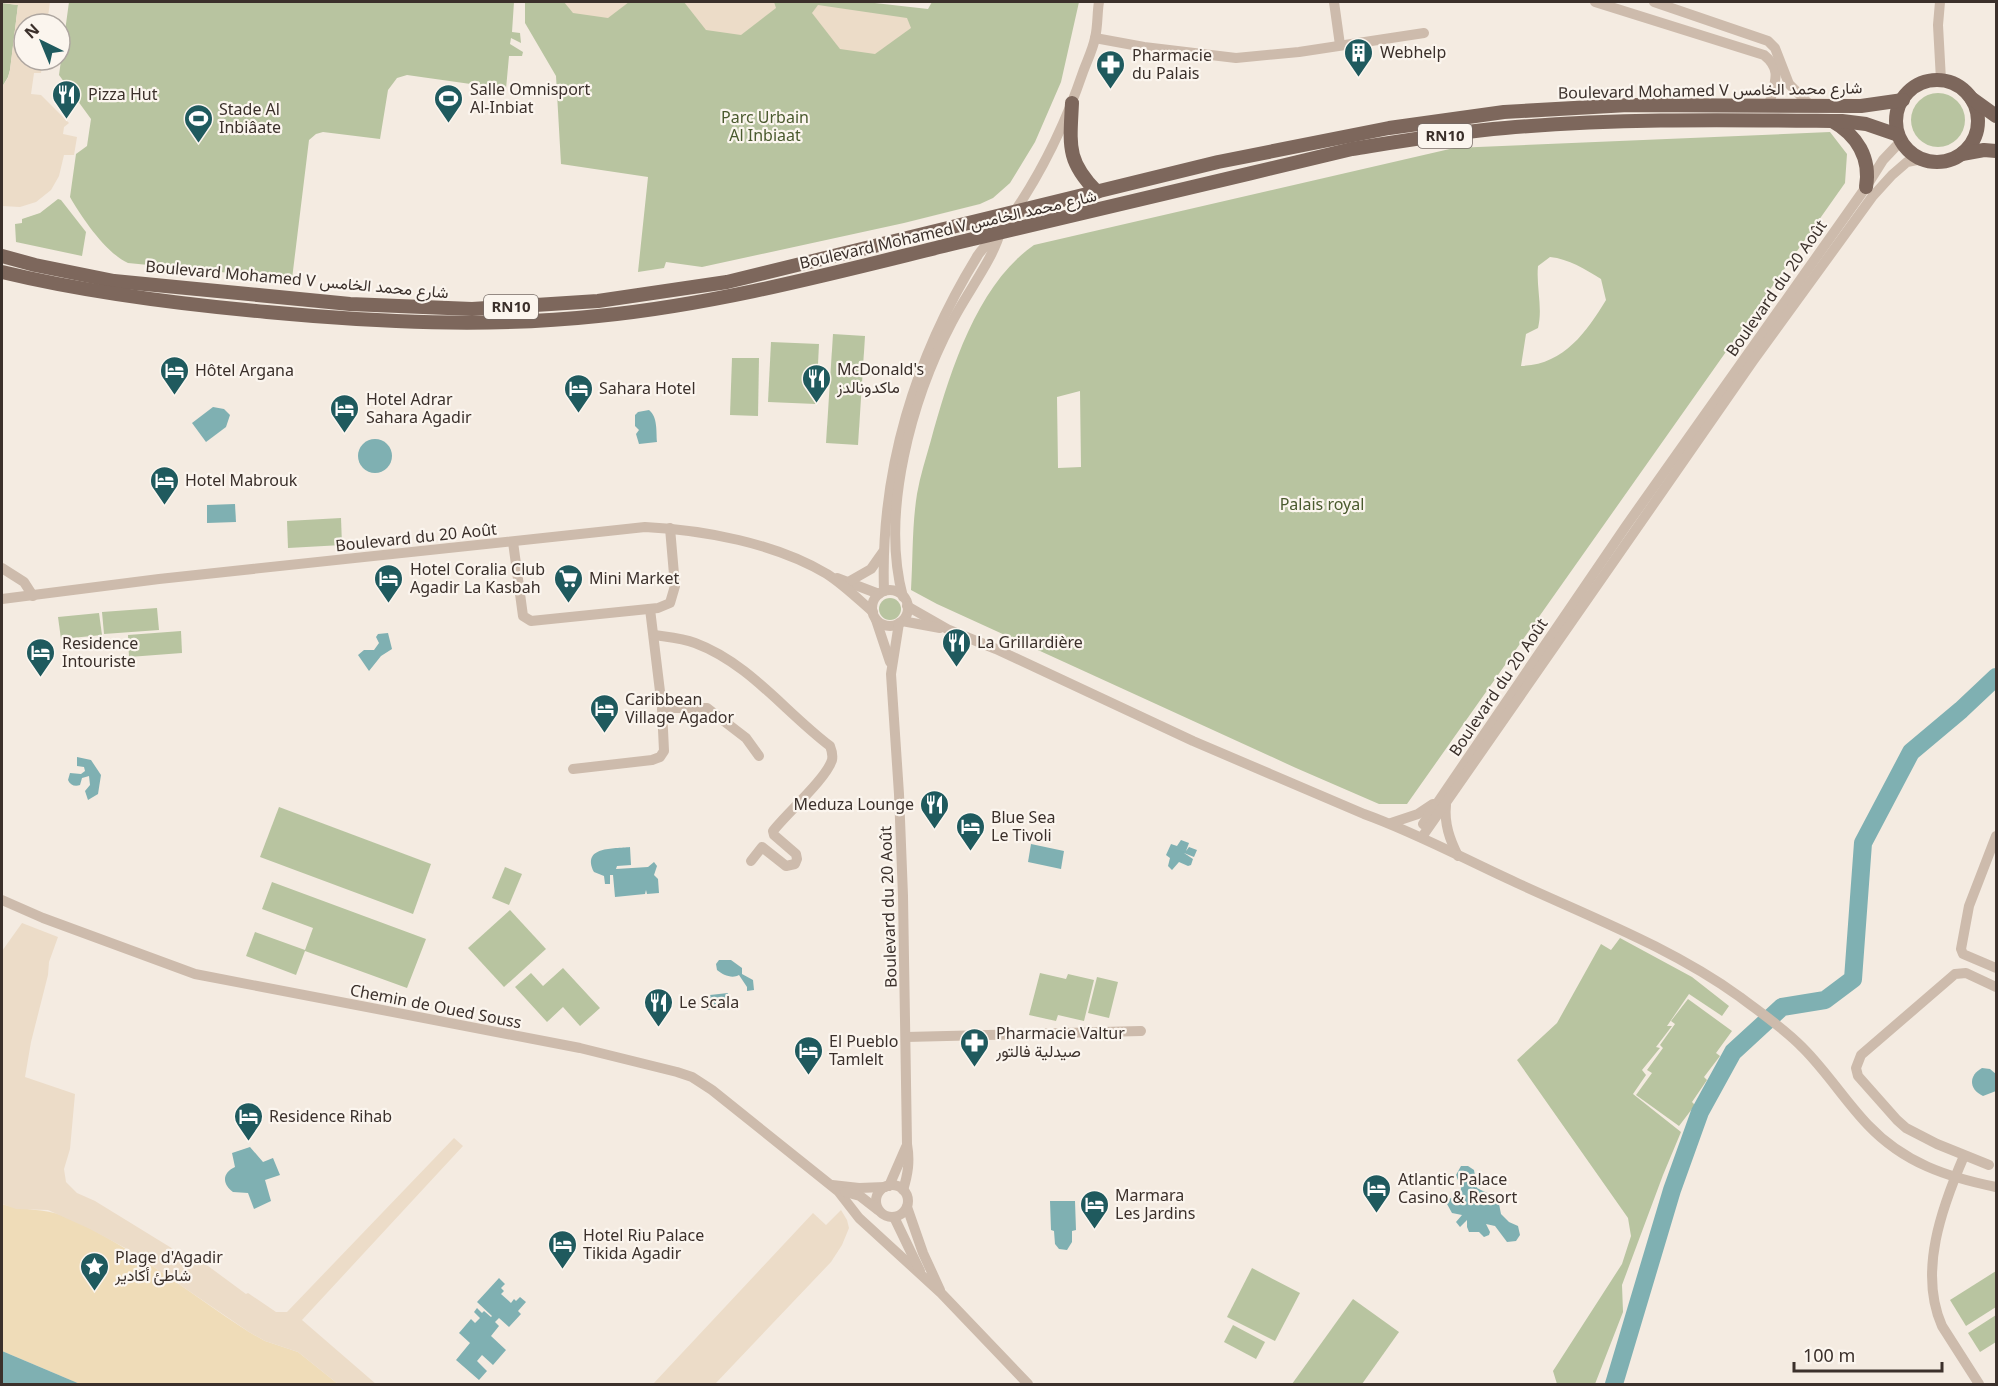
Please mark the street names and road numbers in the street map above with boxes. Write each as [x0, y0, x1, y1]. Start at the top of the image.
street label: Boulevard Mohamed V شارع محمد الخامس [1558, 76, 1862, 105]
road number: RN10 [1418, 124, 1472, 148]
street label: Boulevard Mohamed V شارع محمد الخامس [797, 184, 1099, 275]
street label: Boulevard du 20 Août [1720, 215, 1832, 361]
street label: Boulevard Mohamed V شارع محمد الخامس [144, 255, 450, 304]
road number: RN10 [484, 295, 538, 319]
street label: Boulevard du 20 Août [334, 518, 498, 556]
street label: Boulevard du 20 Août [1444, 613, 1553, 760]
street label: Boulevard du 20 Août [874, 825, 902, 988]
street label: Chemin de Oued Souss [348, 979, 524, 1033]

